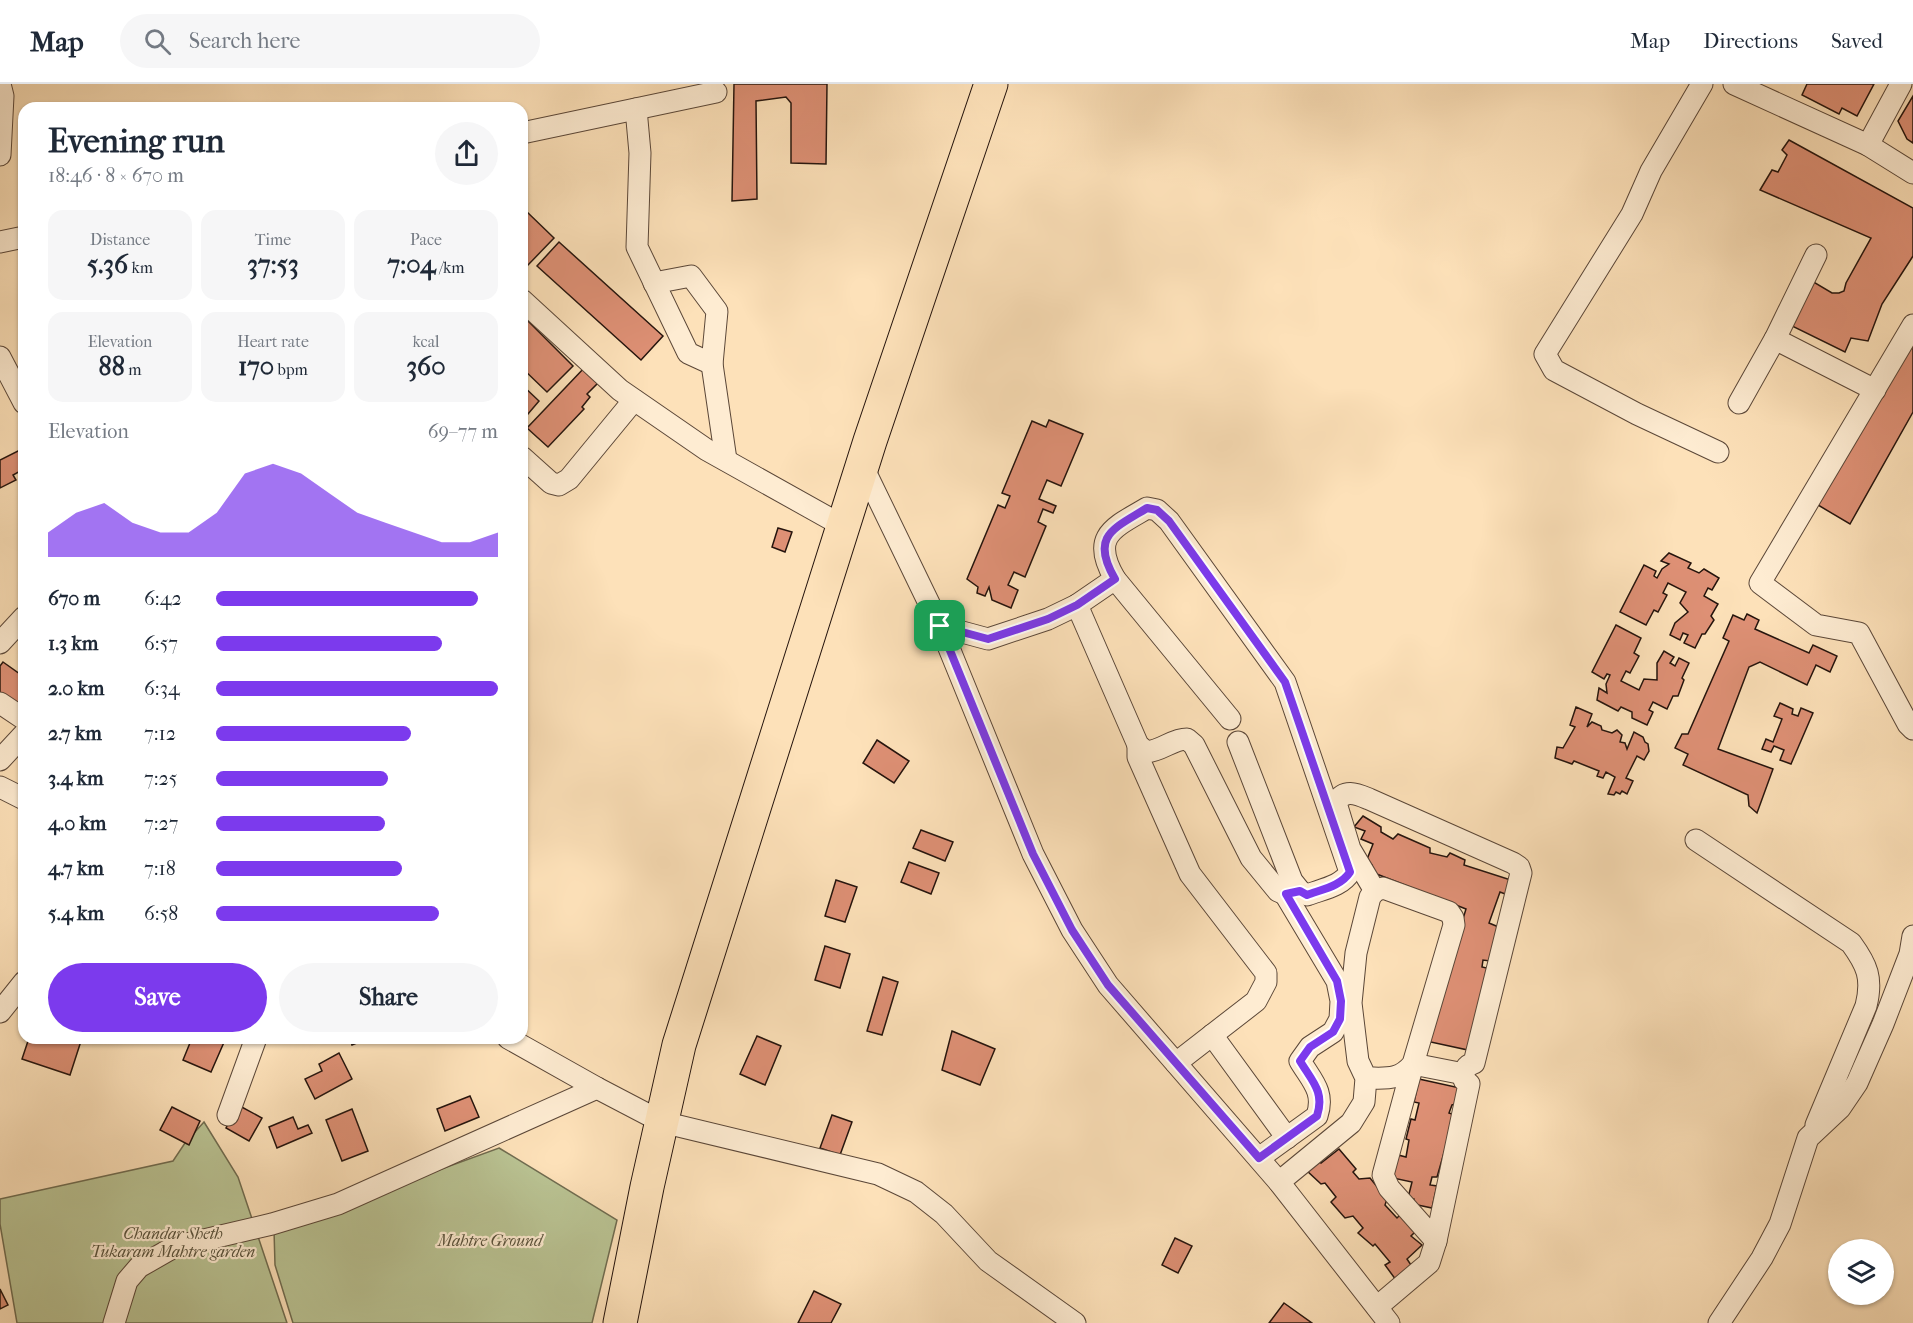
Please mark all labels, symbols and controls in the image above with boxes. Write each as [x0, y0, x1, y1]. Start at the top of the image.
search box [120, 14, 540, 68]
text: Map [30, 25, 84, 58]
icon: search [141, 25, 174, 58]
text: Search here [189, 28, 300, 54]
text: Map [1630, 29, 1670, 53]
text: Directions [1703, 29, 1798, 53]
text: Saved [1831, 29, 1883, 53]
text: Evening run [48, 122, 225, 161]
button: share [435, 122, 498, 185]
text: 18:46 · 8 × 670 m [48, 164, 184, 187]
text: Distance [90, 230, 150, 249]
text: Time [255, 230, 291, 249]
text: Pace [410, 230, 442, 249]
text: 5.36 [87, 249, 128, 280]
text: 37:53 [247, 249, 299, 280]
text: 7:04 [387, 249, 436, 280]
text: km [128, 258, 153, 277]
text: /km [436, 258, 465, 277]
text: Elevation [88, 332, 152, 351]
text: Heart rate [237, 332, 309, 351]
text: kcal [413, 332, 439, 351]
text: 88 [99, 351, 125, 382]
text: 170 [238, 351, 274, 382]
text: 360 [406, 351, 446, 382]
text: m [125, 360, 141, 379]
text: bpm [274, 360, 308, 379]
text: Elevation [48, 420, 129, 443]
text: 69–77 m [428, 420, 498, 443]
text: 670 m [48, 587, 100, 610]
text: 6:42 [144, 587, 182, 610]
pin [914, 600, 965, 651]
icon: arrive [923, 609, 956, 642]
text: 1.3 km [48, 632, 98, 655]
text: 6:57 [144, 632, 178, 655]
text: 2.0 km [48, 677, 104, 700]
text: 6:34 [144, 677, 180, 700]
text: 2.7 km [48, 722, 102, 745]
text: 7:12 [144, 722, 176, 745]
text: 3.4 km [48, 767, 104, 790]
text: 7:25 [144, 767, 177, 790]
text: 4.0 km [48, 812, 106, 835]
text: 7:27 [144, 812, 178, 835]
text: 4.7 km [48, 857, 104, 880]
text: 7:18 [144, 857, 176, 880]
text: 5.4 km [48, 902, 104, 925]
text: 6:58 [144, 902, 178, 925]
button: Save [48, 963, 267, 1032]
button: Share [279, 963, 498, 1032]
park label: Chandar Sheth Tukaram Mahtre garden [91, 1224, 255, 1261]
park label: Mahtre Ground [437, 1231, 544, 1250]
map controls [1828, 1239, 1894, 1305]
button: layers [1828, 1239, 1894, 1305]

